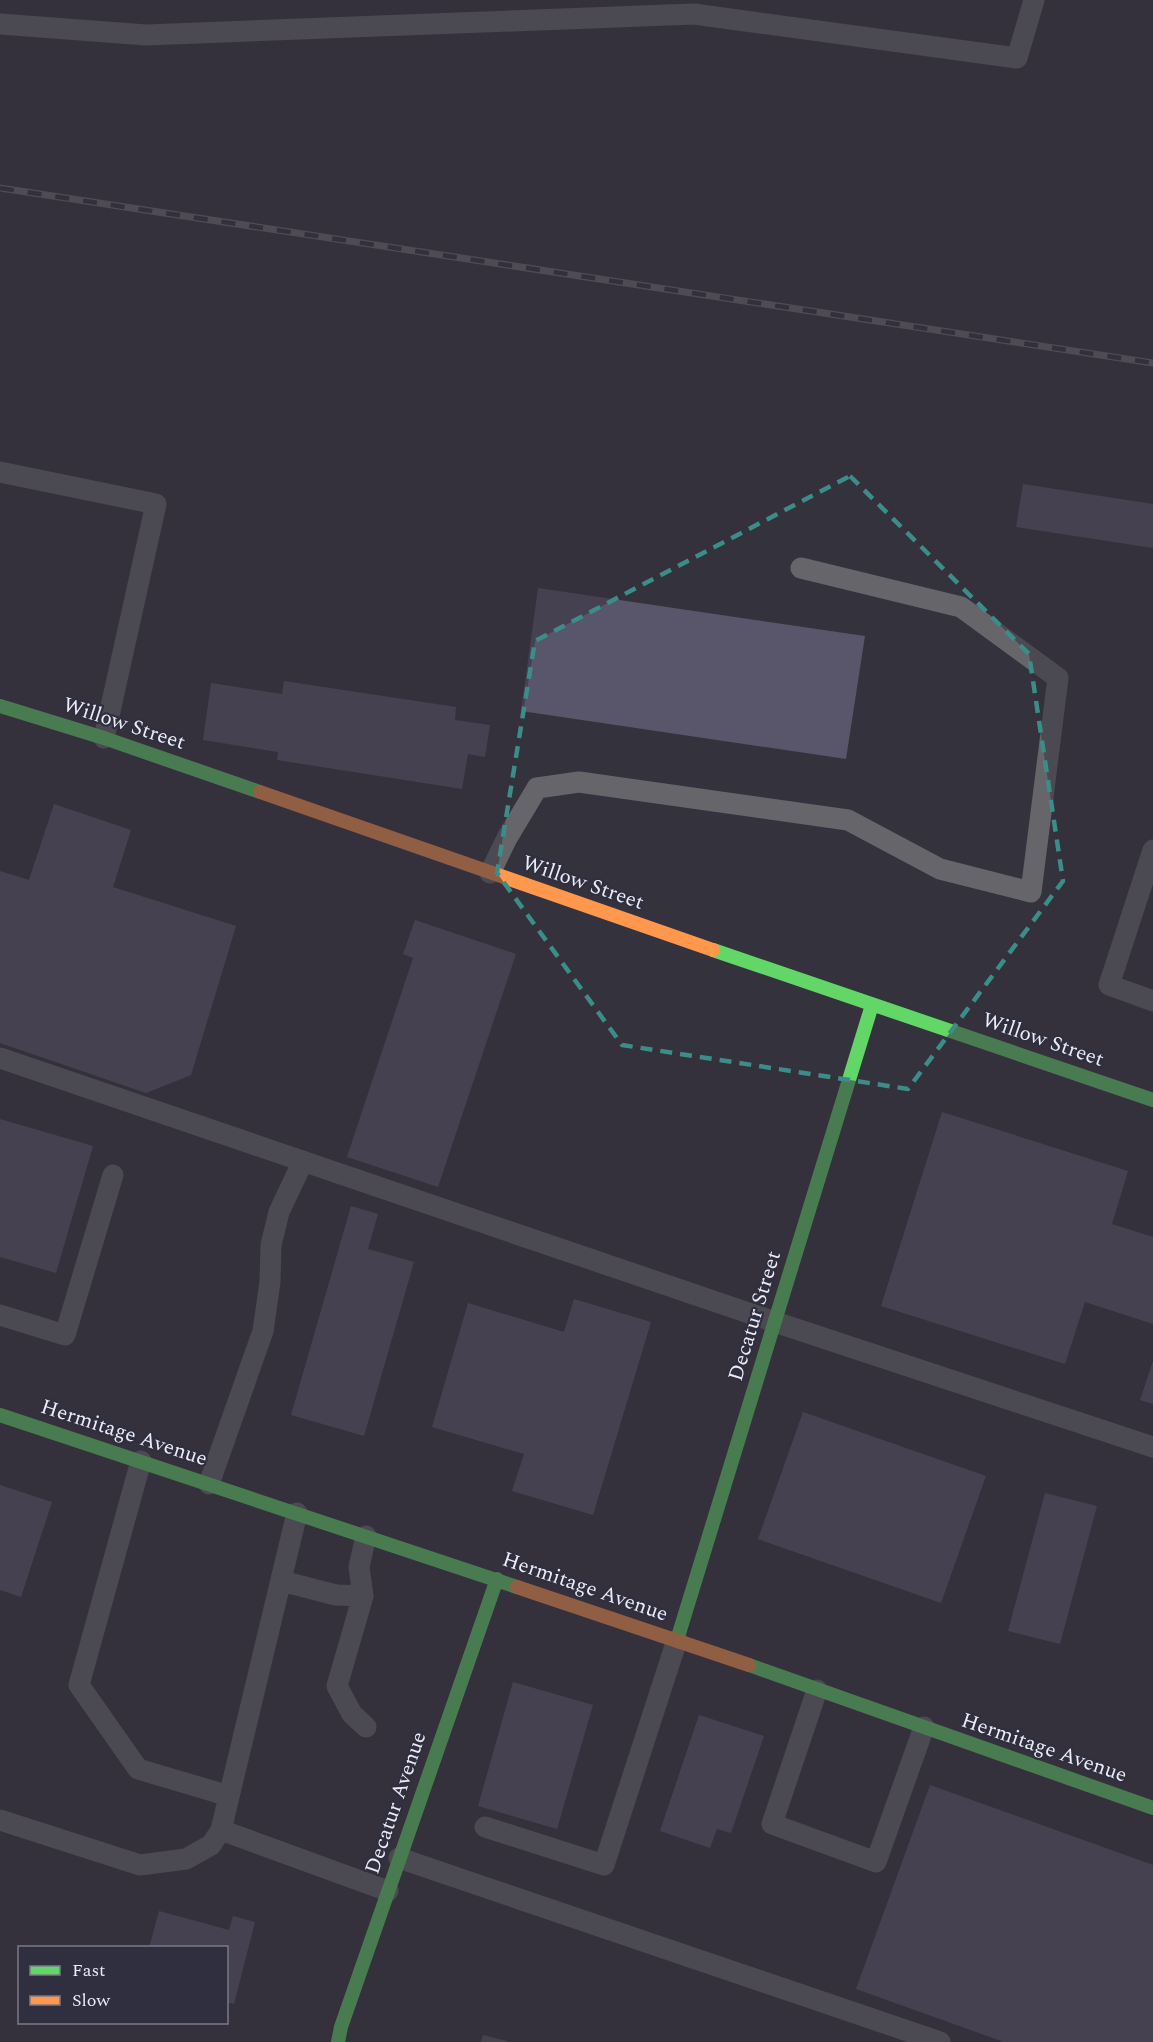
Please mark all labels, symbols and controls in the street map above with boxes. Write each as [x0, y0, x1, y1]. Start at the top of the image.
street label: Willow Street [59, 689, 189, 759]
street label: Willow Street [518, 847, 648, 919]
street label: Willow Street [978, 1004, 1108, 1076]
street label: Decatur Street [720, 1247, 790, 1385]
street label: Hermitage Avenue [36, 1391, 212, 1475]
street label: Hermitage Avenue [498, 1544, 672, 1630]
street label: Hermitage Avenue [957, 1705, 1131, 1791]
street label: Decatur Avenue [357, 1727, 435, 1879]
legend [18, 1946, 228, 2024]
text: Fast [72, 1957, 105, 1984]
text: Slow [72, 1987, 111, 2014]

